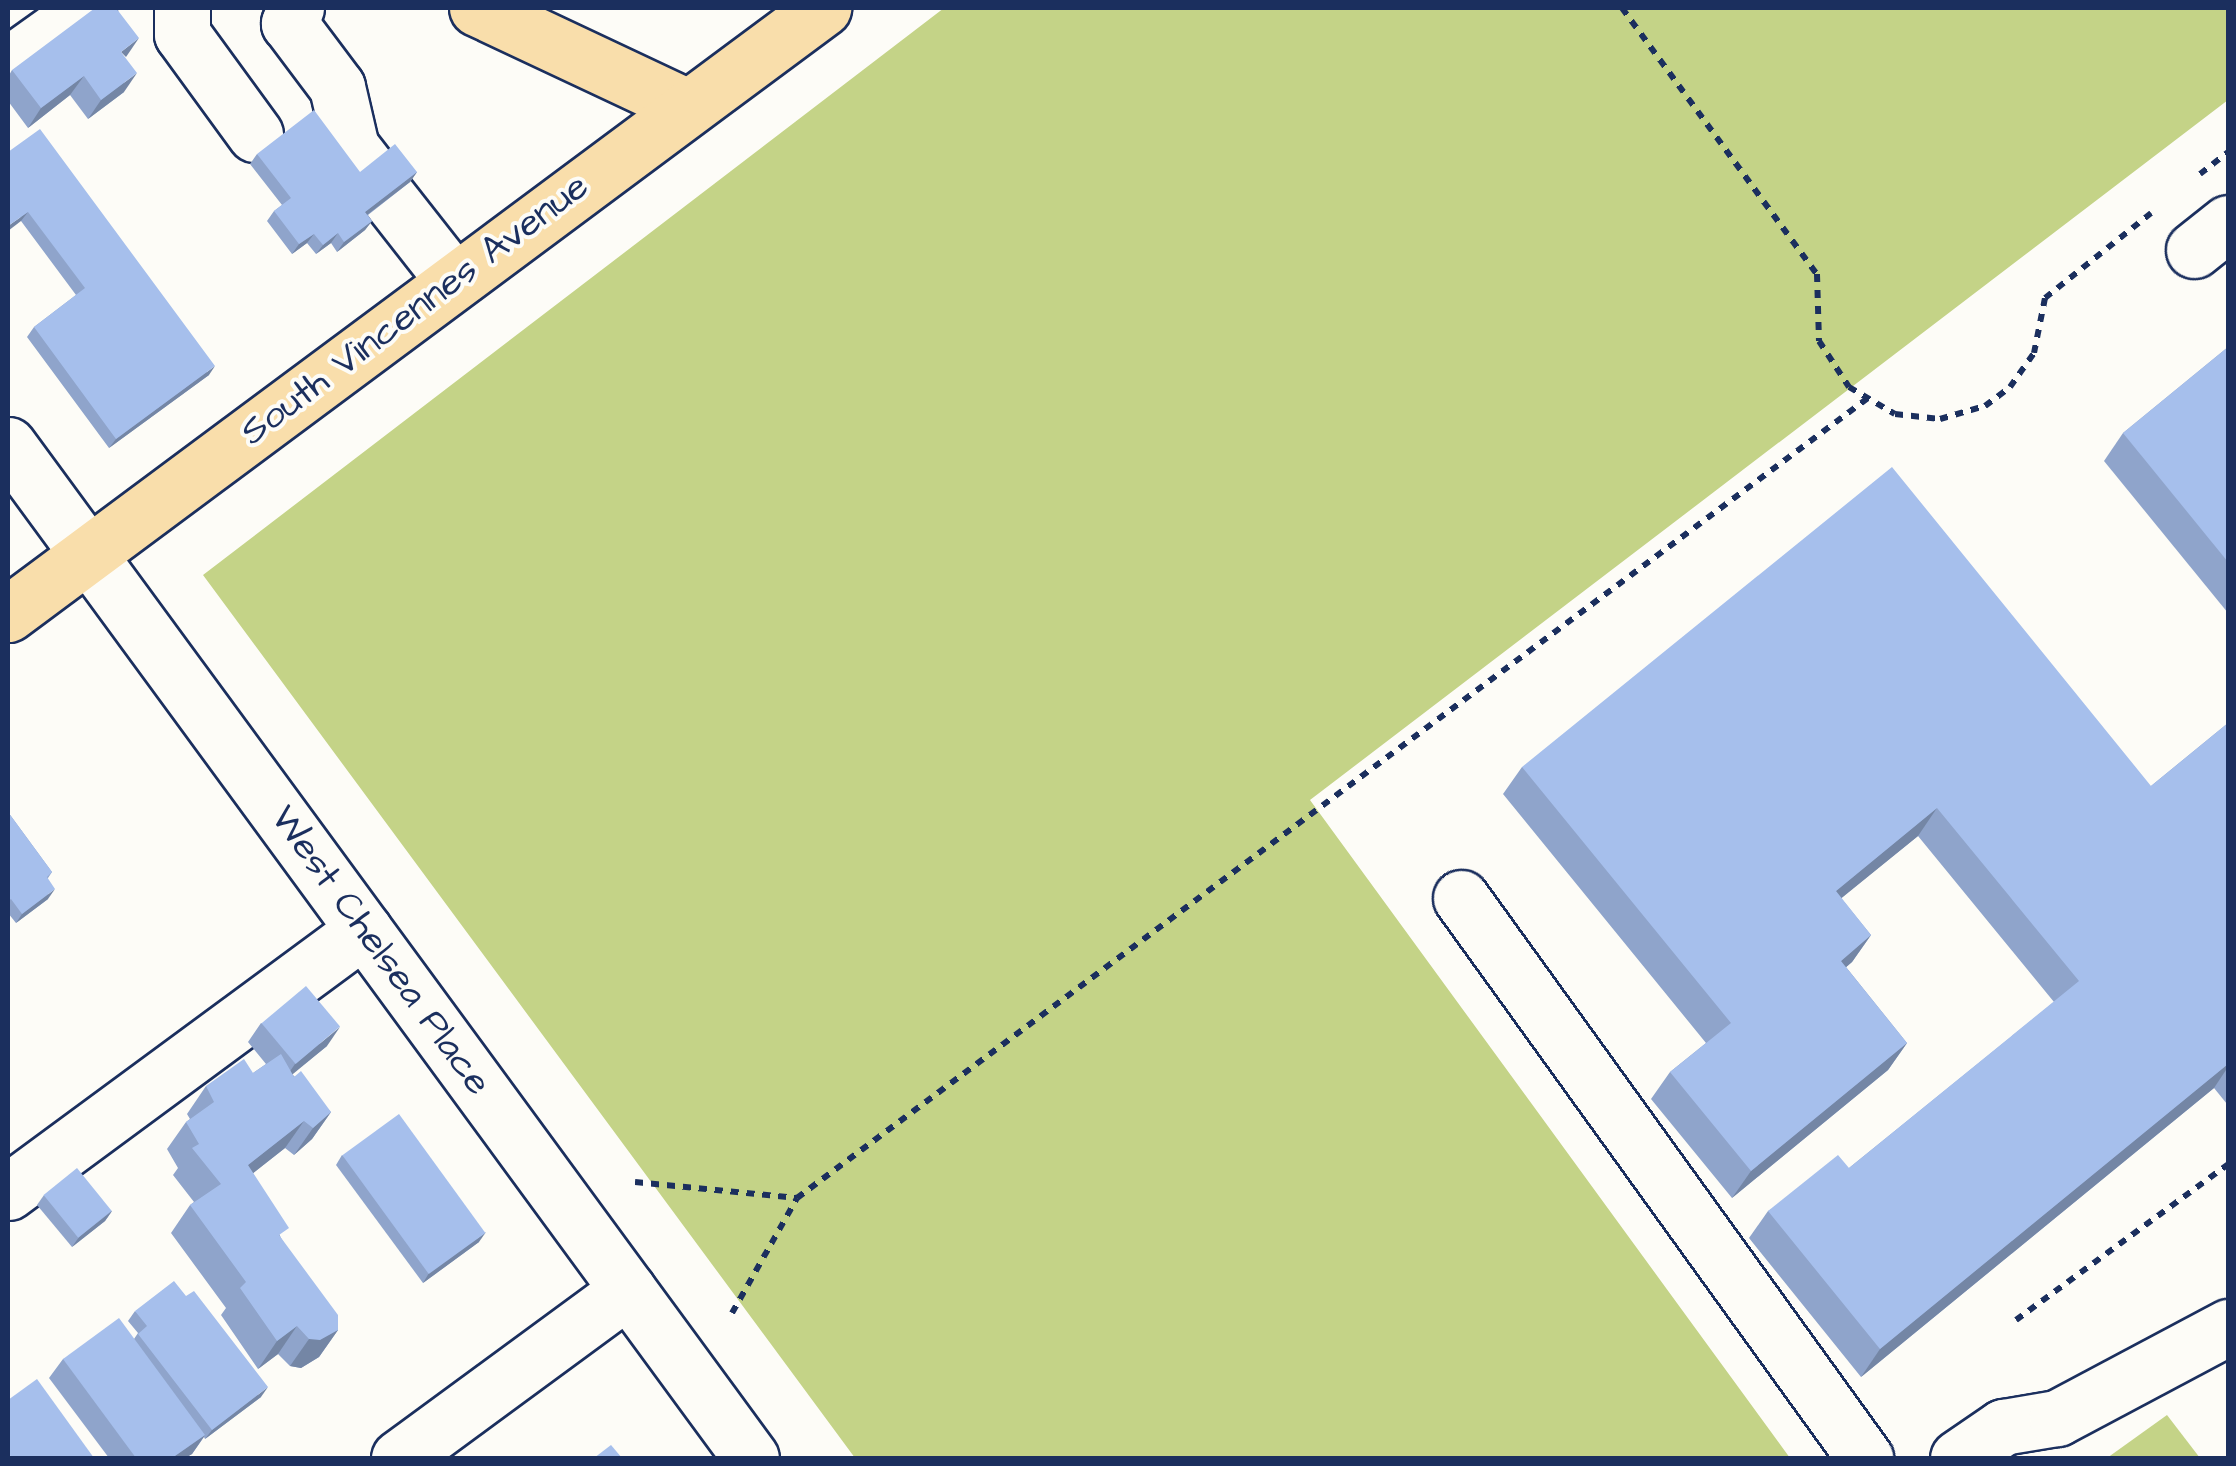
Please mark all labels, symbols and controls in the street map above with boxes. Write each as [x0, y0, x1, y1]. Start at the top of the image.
street label: South Vincennes Avenue [232, 164, 598, 456]
street label: West Chelsea Place [260, 797, 500, 1105]

